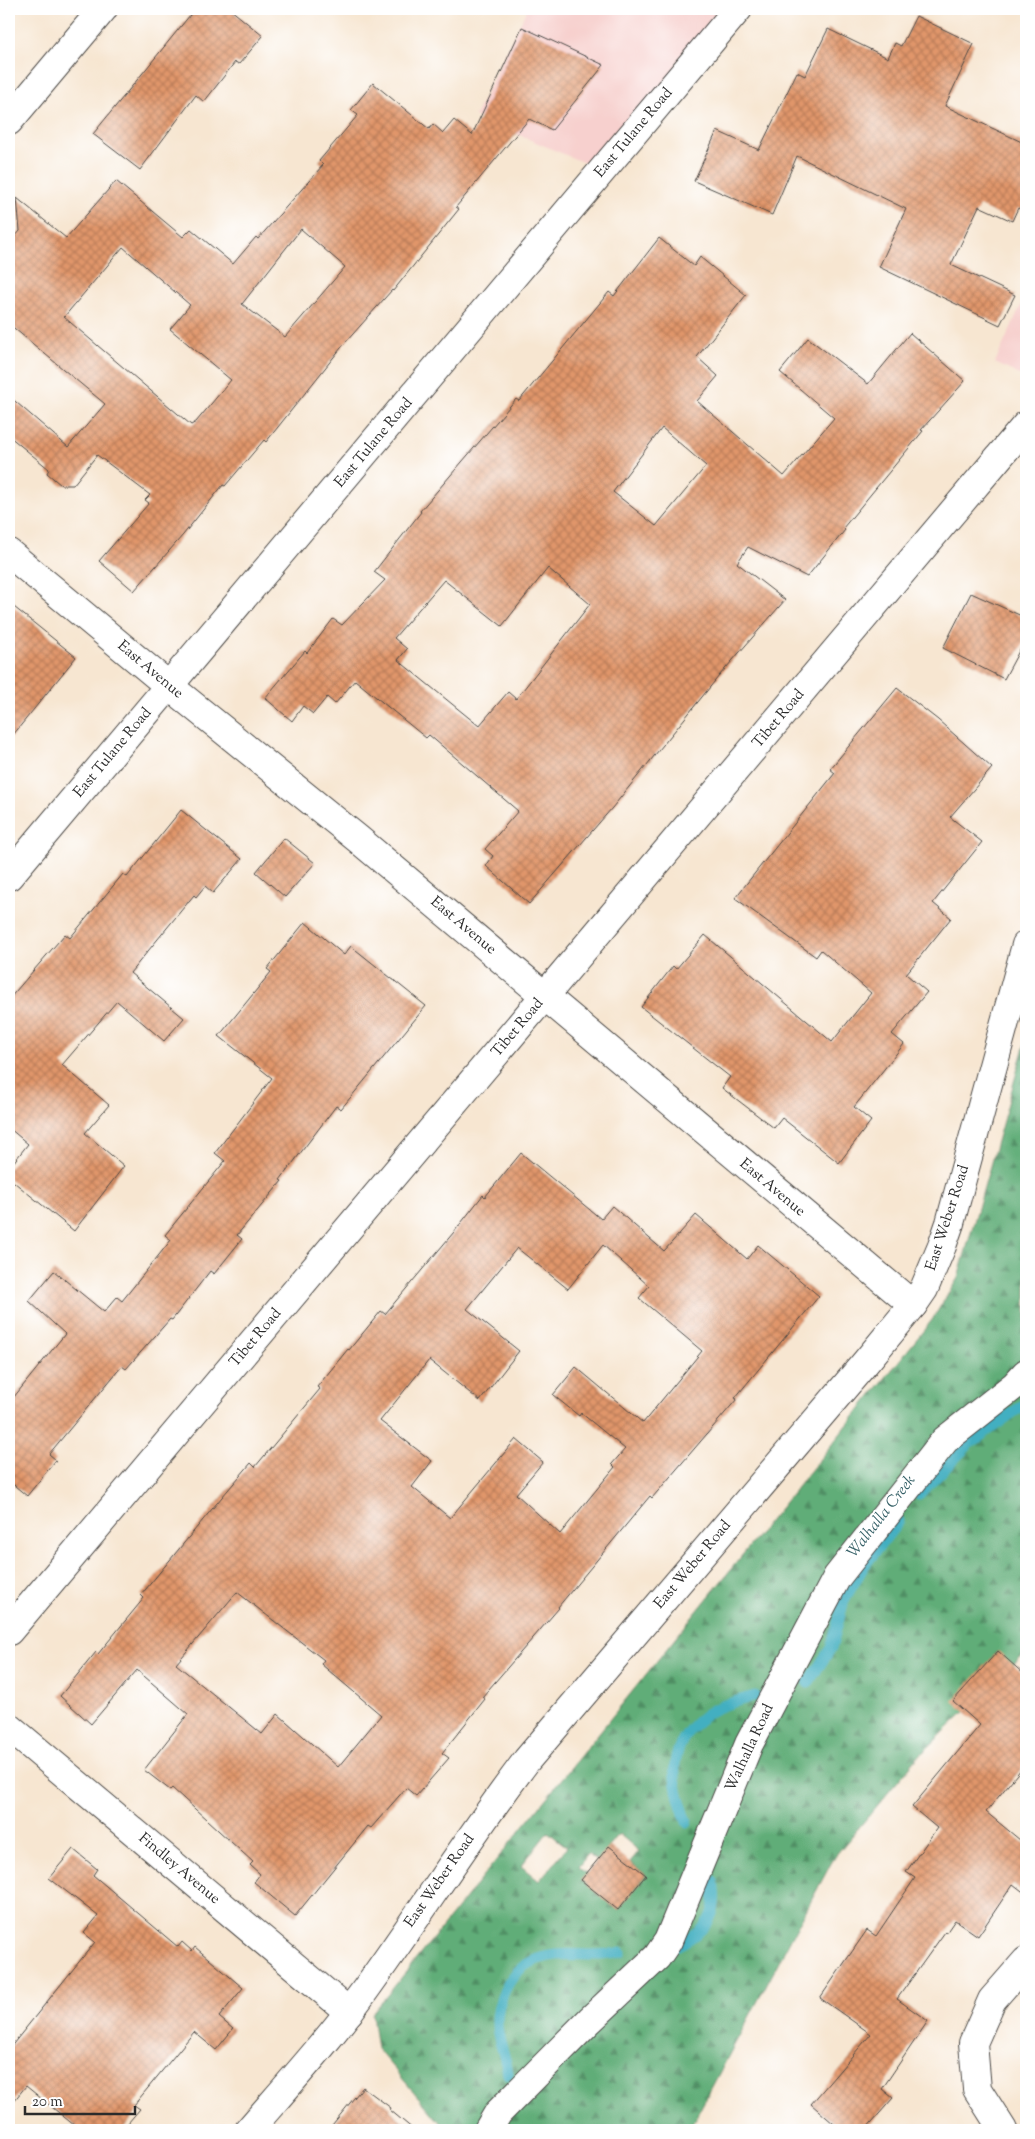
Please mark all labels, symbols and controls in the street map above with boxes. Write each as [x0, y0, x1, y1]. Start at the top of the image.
street label: East Tulane Road [590, 83, 678, 183]
street label: East Tulane Road [330, 393, 418, 493]
street label: East Avenue [112, 636, 188, 704]
street label: Tibet Road [748, 685, 810, 753]
street label: East Tulane Road [69, 703, 157, 803]
street label: East Avenue [425, 892, 501, 960]
street label: Tibet Road [487, 994, 549, 1062]
street label: East Avenue [734, 1154, 810, 1222]
street label: East Weber Road [921, 1162, 975, 1274]
street label: Tibet Road [225, 1304, 287, 1372]
water label: Walhalla Creek [842, 1471, 922, 1563]
street label: East Weber Road [650, 1516, 737, 1614]
street label: Walhalla Road [720, 1700, 780, 1795]
street label: Findley Avenue [134, 1828, 224, 1910]
street label: East Weber Road [400, 1830, 480, 1932]
scale bar [25, 2084, 135, 2116]
text: 20 m [32, 2092, 63, 2113]

